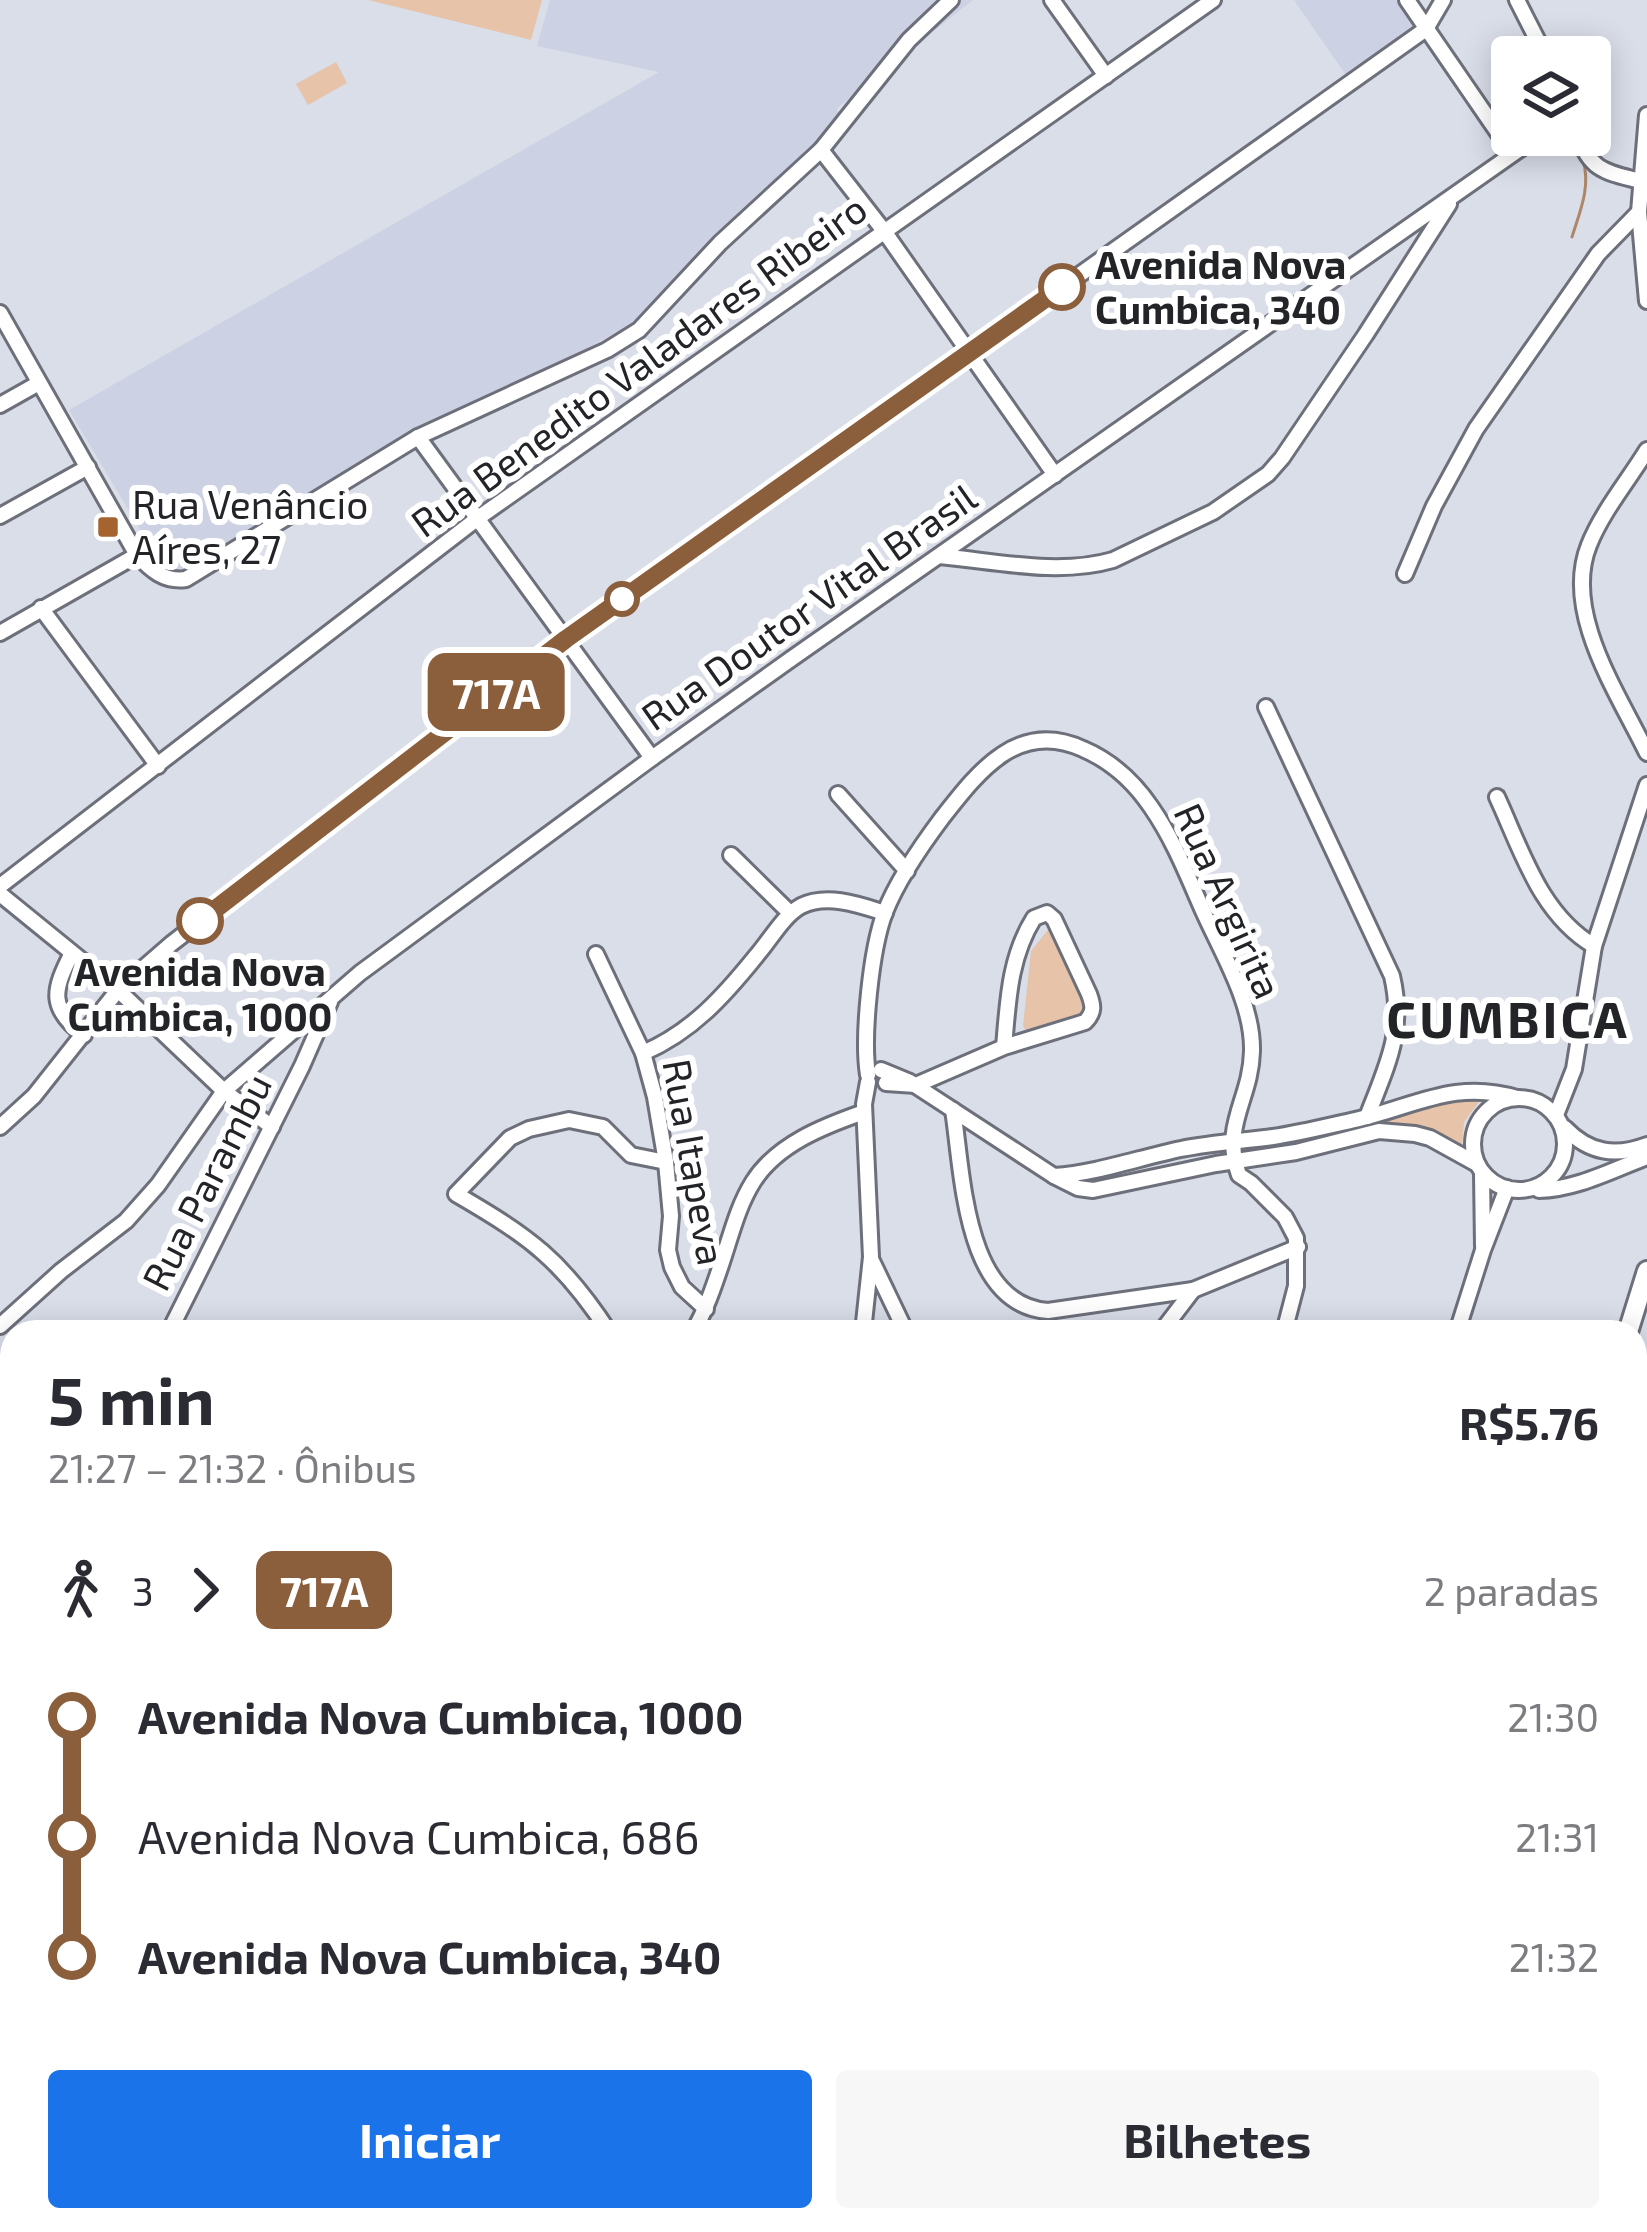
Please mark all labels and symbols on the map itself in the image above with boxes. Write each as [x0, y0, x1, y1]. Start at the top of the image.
street label: Rua Benedito Valadares Ribeiro [401, 184, 875, 546]
place label: Avenida Nova Cumbica, 340 [1095, 240, 1346, 332]
marker: Avenida Nova Cumbica, 340 [1040, 265, 1084, 309]
street label: Rua Doutor Vital Brasil [632, 472, 985, 739]
place label: Rua Venâncio Aíres, 27 [132, 480, 368, 572]
marker: Rua Venâncio Aíres, 27 [95, 514, 121, 540]
unlabelled marker [606, 583, 638, 615]
line badge: 717A [412, 653, 580, 731]
street label: Rua Argirita [1166, 796, 1293, 1005]
marker: Avenida Nova Cumbica, 1000 [178, 899, 222, 943]
place label: Avenida Nova Cumbica, 1000 [68, 947, 332, 1039]
district label: CUMBICA [1386, 987, 1630, 1048]
street label: Rua Itapeva [654, 1055, 737, 1268]
street label: Rua Parambu [131, 1065, 280, 1297]

